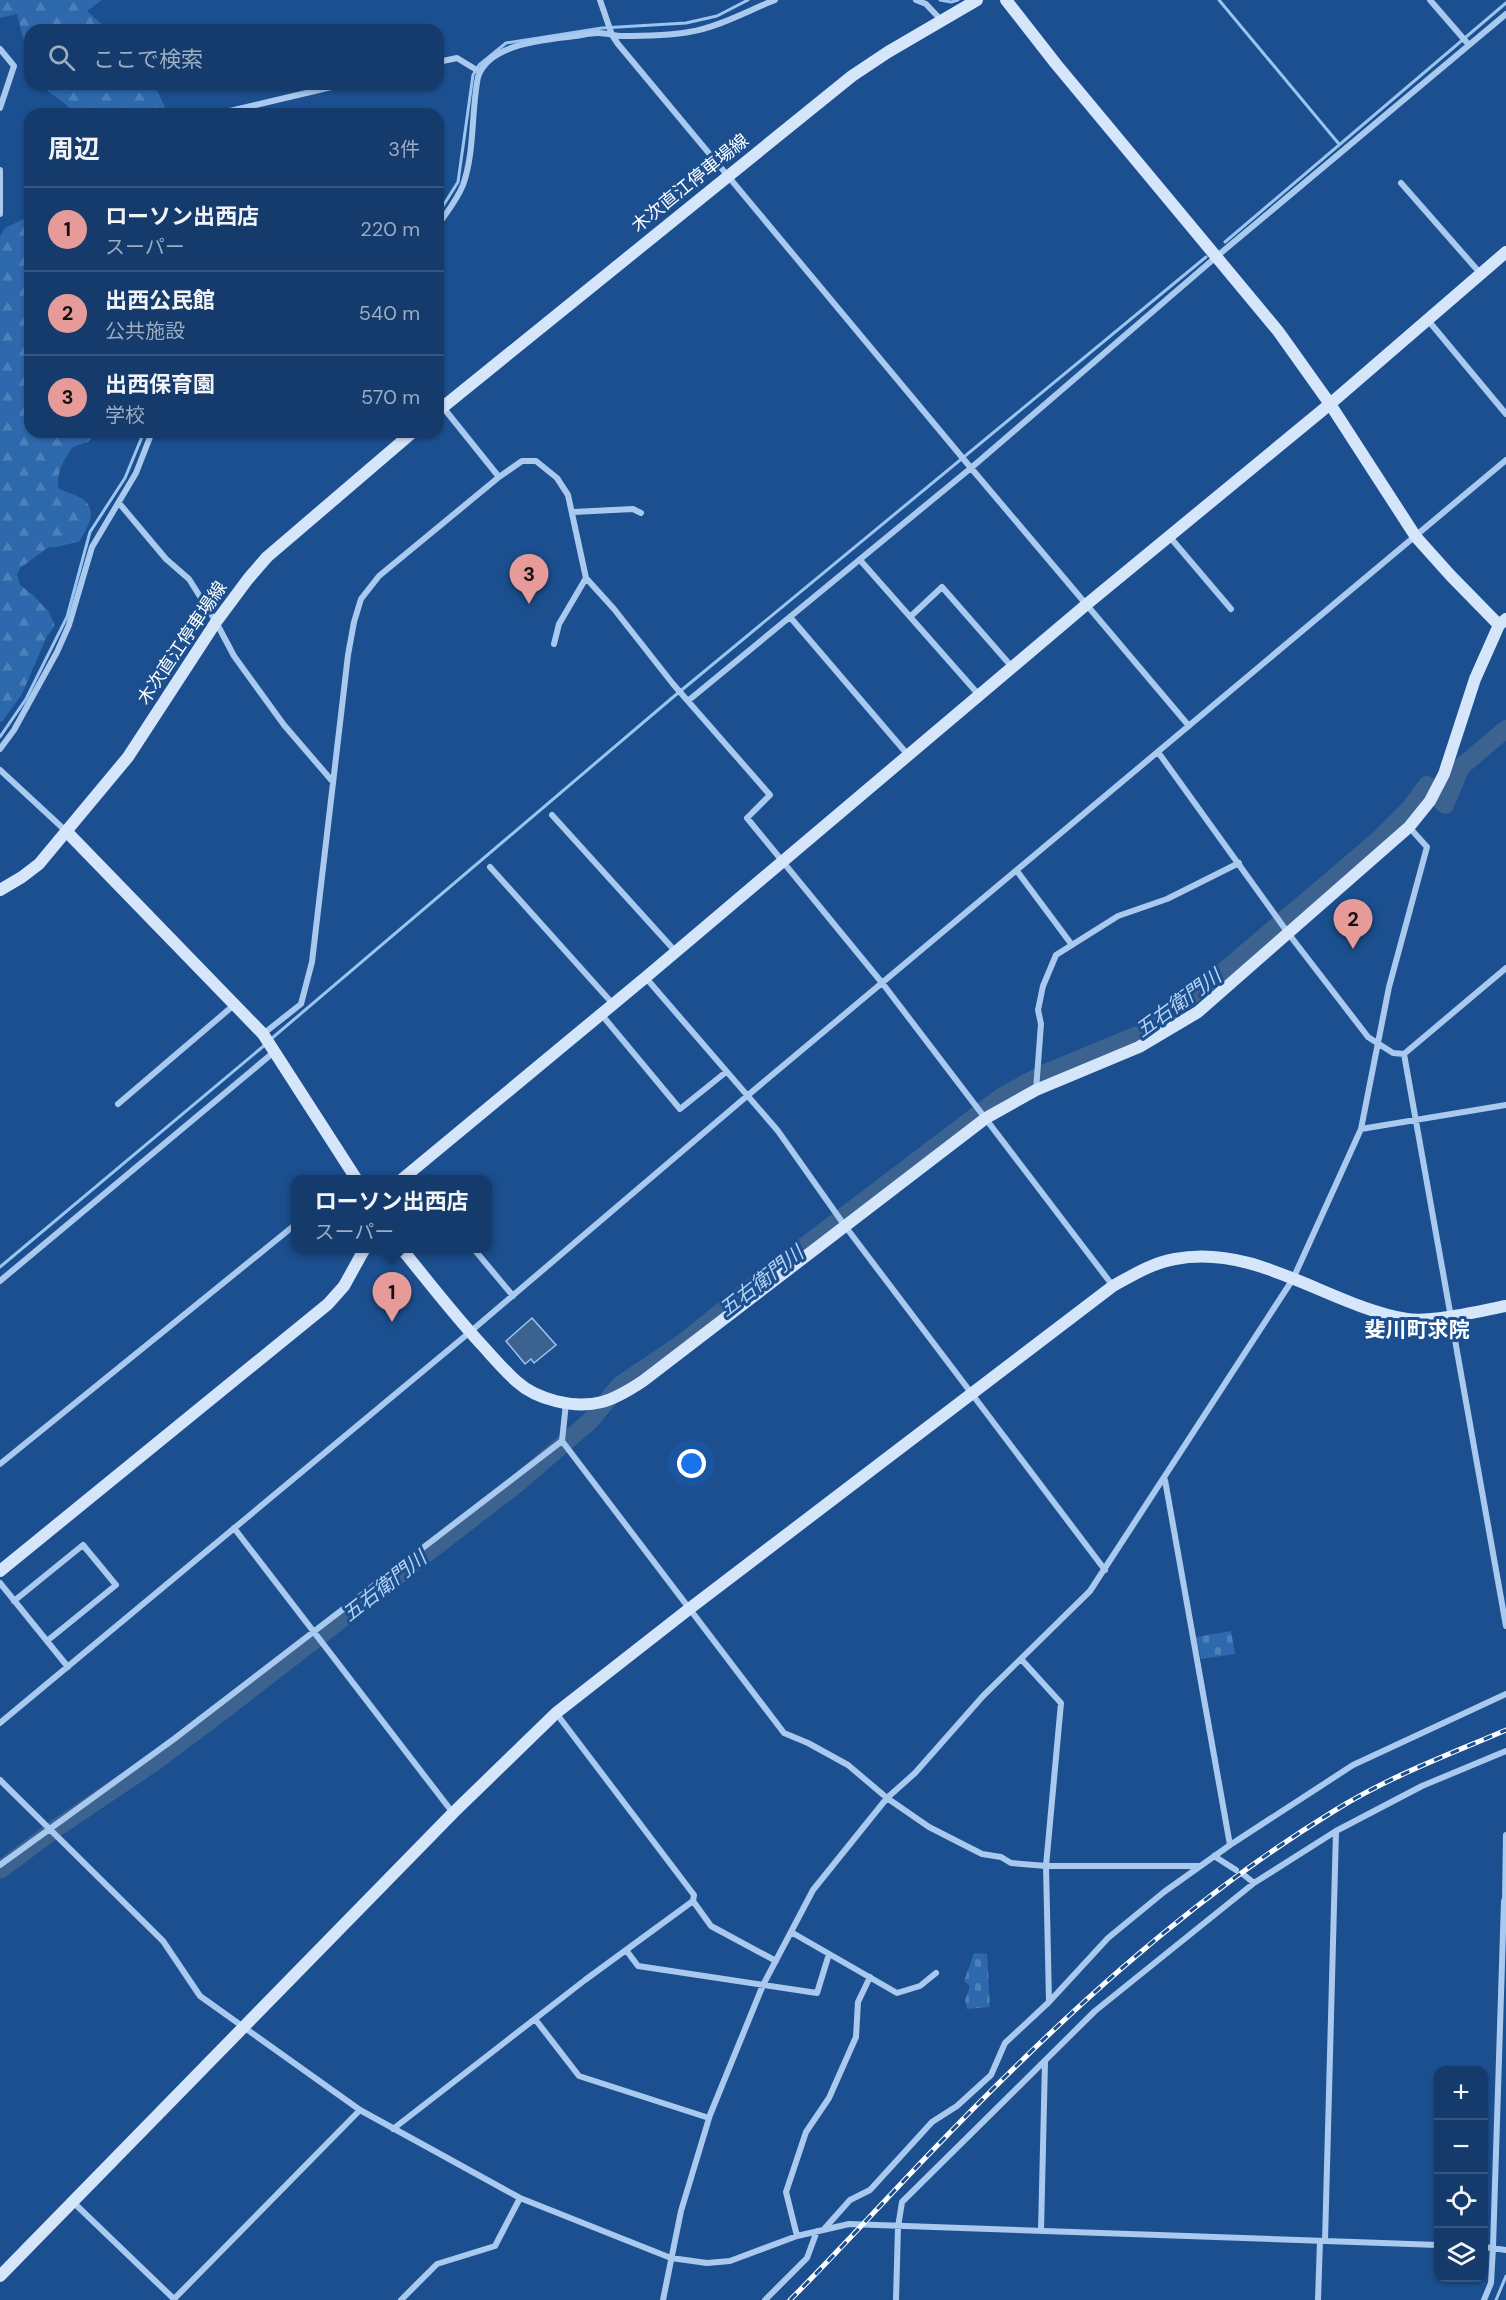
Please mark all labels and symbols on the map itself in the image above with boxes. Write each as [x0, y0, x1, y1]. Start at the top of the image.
street label: 木次直江停車場線 [626, 128, 754, 238]
pin: 3 [510, 554, 548, 604]
street label: 木次直江停車場線 [132, 577, 232, 709]
pin: 2 [1334, 900, 1372, 949]
water label: 五右衛門川 [1130, 962, 1228, 1043]
water label: 五右衛門川 [714, 1239, 810, 1322]
pin: 1 [372, 1272, 412, 1322]
district label: 斐川町求院 [1365, 1316, 1470, 1344]
your location [677, 1449, 706, 1478]
water label: 五右衛門川 [337, 1544, 433, 1627]

